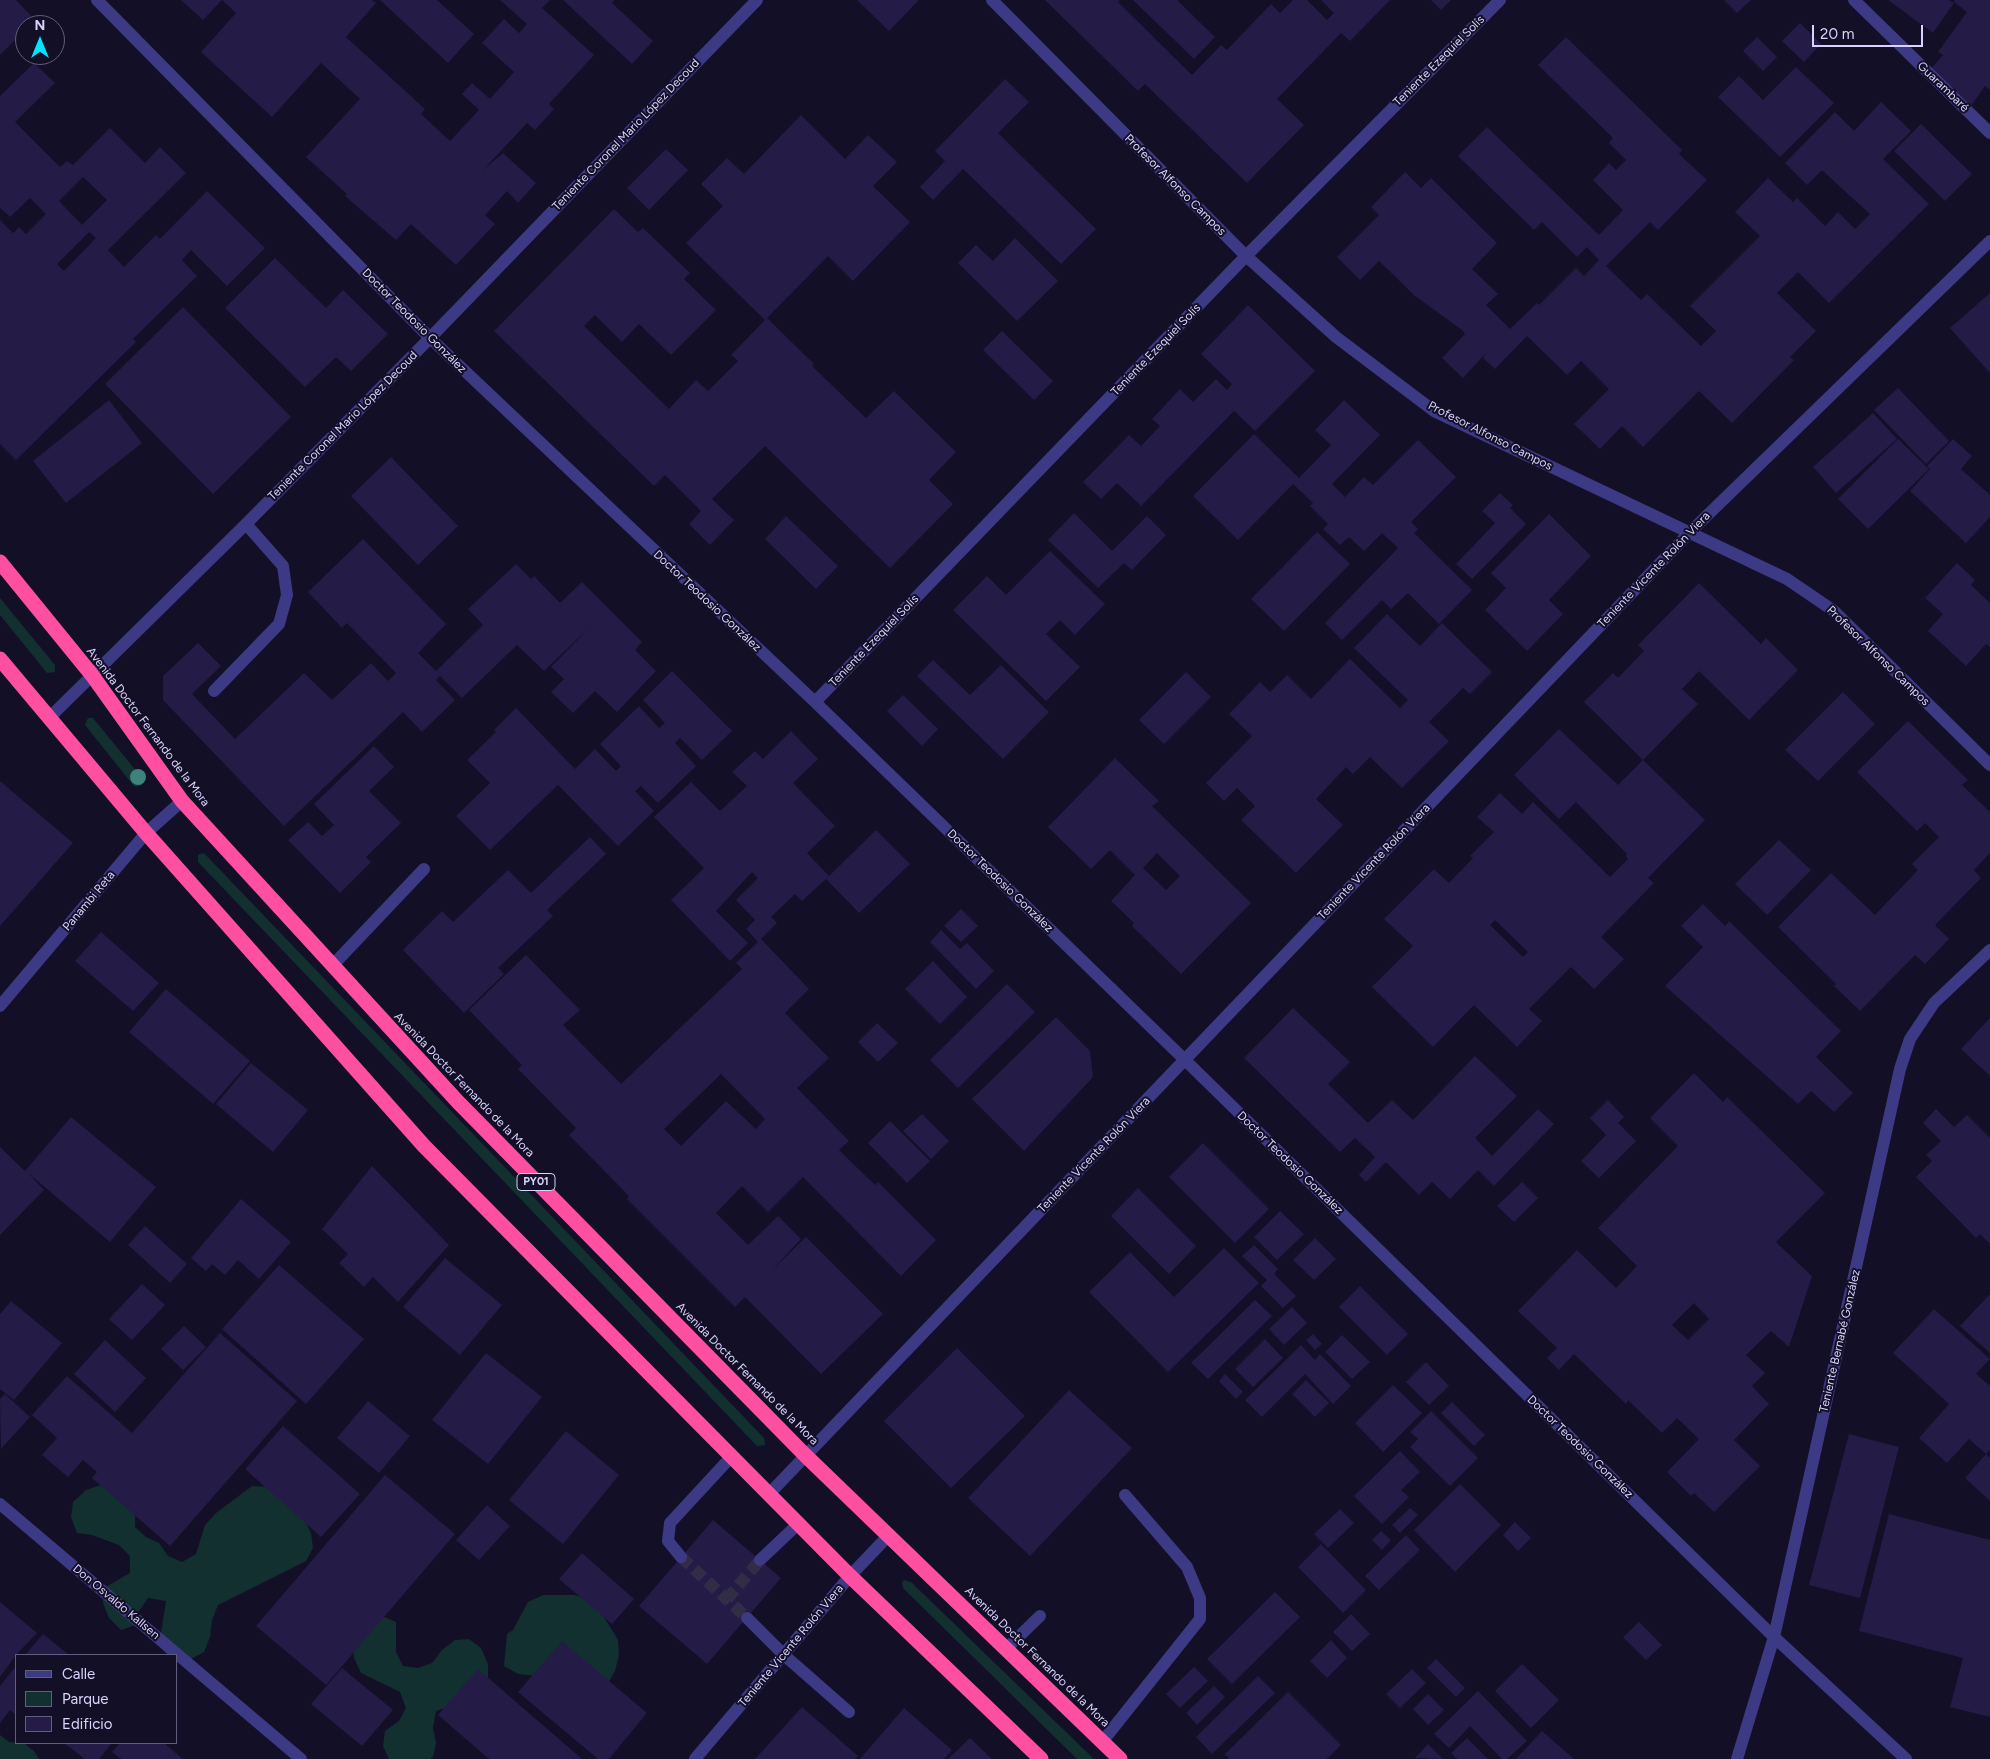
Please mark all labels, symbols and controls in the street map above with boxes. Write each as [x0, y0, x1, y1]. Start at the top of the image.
street label: Teniente Ezequiel Solís [1391, 13, 1487, 109]
north arrow [15, 15, 65, 65]
scale bar [1815, 15, 1926, 47]
text: N [35, 17, 45, 34]
text: 20 m [1820, 25, 1854, 43]
street label: Teniente Coronel Mario López Decoud [549, 56, 703, 214]
street label: Guarambaré [1914, 59, 1972, 115]
street label: Profesor Alfonso Campos [1121, 131, 1229, 239]
street label: Doctor Teodosio González [359, 266, 469, 376]
street label: Teniente Ezequiel Solís [1108, 301, 1204, 399]
street label: Teniente Coronel Mario López Decoud [265, 348, 421, 504]
street label: Profesor Alfonso Campos [1426, 398, 1554, 474]
street label: Teniente Vicente Rolón Viera [1595, 509, 1713, 631]
street label: Doctor Teodosio González [650, 547, 764, 655]
street label: Teniente Ezequiel Solís [826, 592, 922, 690]
street label: Profesor Alfonso Campos [1824, 603, 1932, 709]
street label: Avenida Doctor Fernando de la Mora [83, 645, 213, 809]
street label: Teniente Vicente Rolón Viera [1315, 801, 1433, 923]
street label: Doctor Teodosio González [944, 827, 1056, 935]
street label: Panambi Reta [60, 868, 118, 934]
street label: Avenida Doctor Fernando de la Mora [391, 1010, 537, 1160]
street label: Teniente Vicente Rolón Viera [1035, 1094, 1153, 1216]
street label: Doctor Teodosio González [1234, 1109, 1346, 1217]
road number: PY01 [517, 1174, 555, 1190]
street label: Teniente Bernabé González [1817, 1268, 1863, 1414]
street label: Avenida Doctor Fernando de la Mora [673, 1300, 821, 1448]
street label: Doctor Teodosio González [1524, 1393, 1636, 1501]
street label: Don Osvaldo Kallsen [70, 1561, 162, 1643]
street label: Teniente Vicente Rolón Viera [735, 1582, 847, 1710]
street label: Avenida Doctor Fernando de la Mora [962, 1584, 1112, 1730]
legend [15, 1654, 178, 1744]
text: Calle [62, 1665, 95, 1683]
text: Parque [62, 1690, 109, 1708]
text: Edificio [62, 1715, 112, 1733]

